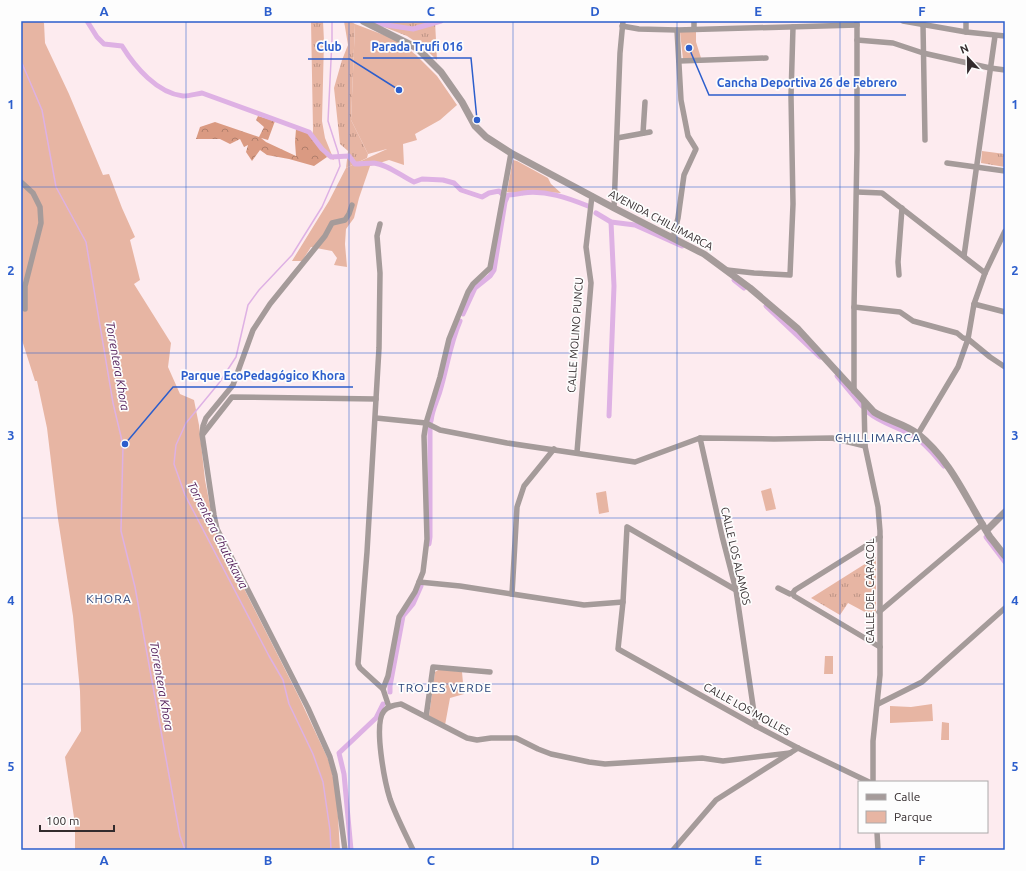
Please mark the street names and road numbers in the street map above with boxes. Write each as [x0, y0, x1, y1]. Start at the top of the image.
street label: AVENIDA CHILLIMARCA [607, 187, 716, 253]
street label: CALLE MOLINO PUNCU [565, 277, 585, 393]
street label: CALLE LOS ALAMOS [719, 506, 753, 606]
street label: CALLE DEL CARACOL [864, 538, 876, 644]
street label: CALLE LOS MOLLES [702, 680, 793, 738]

